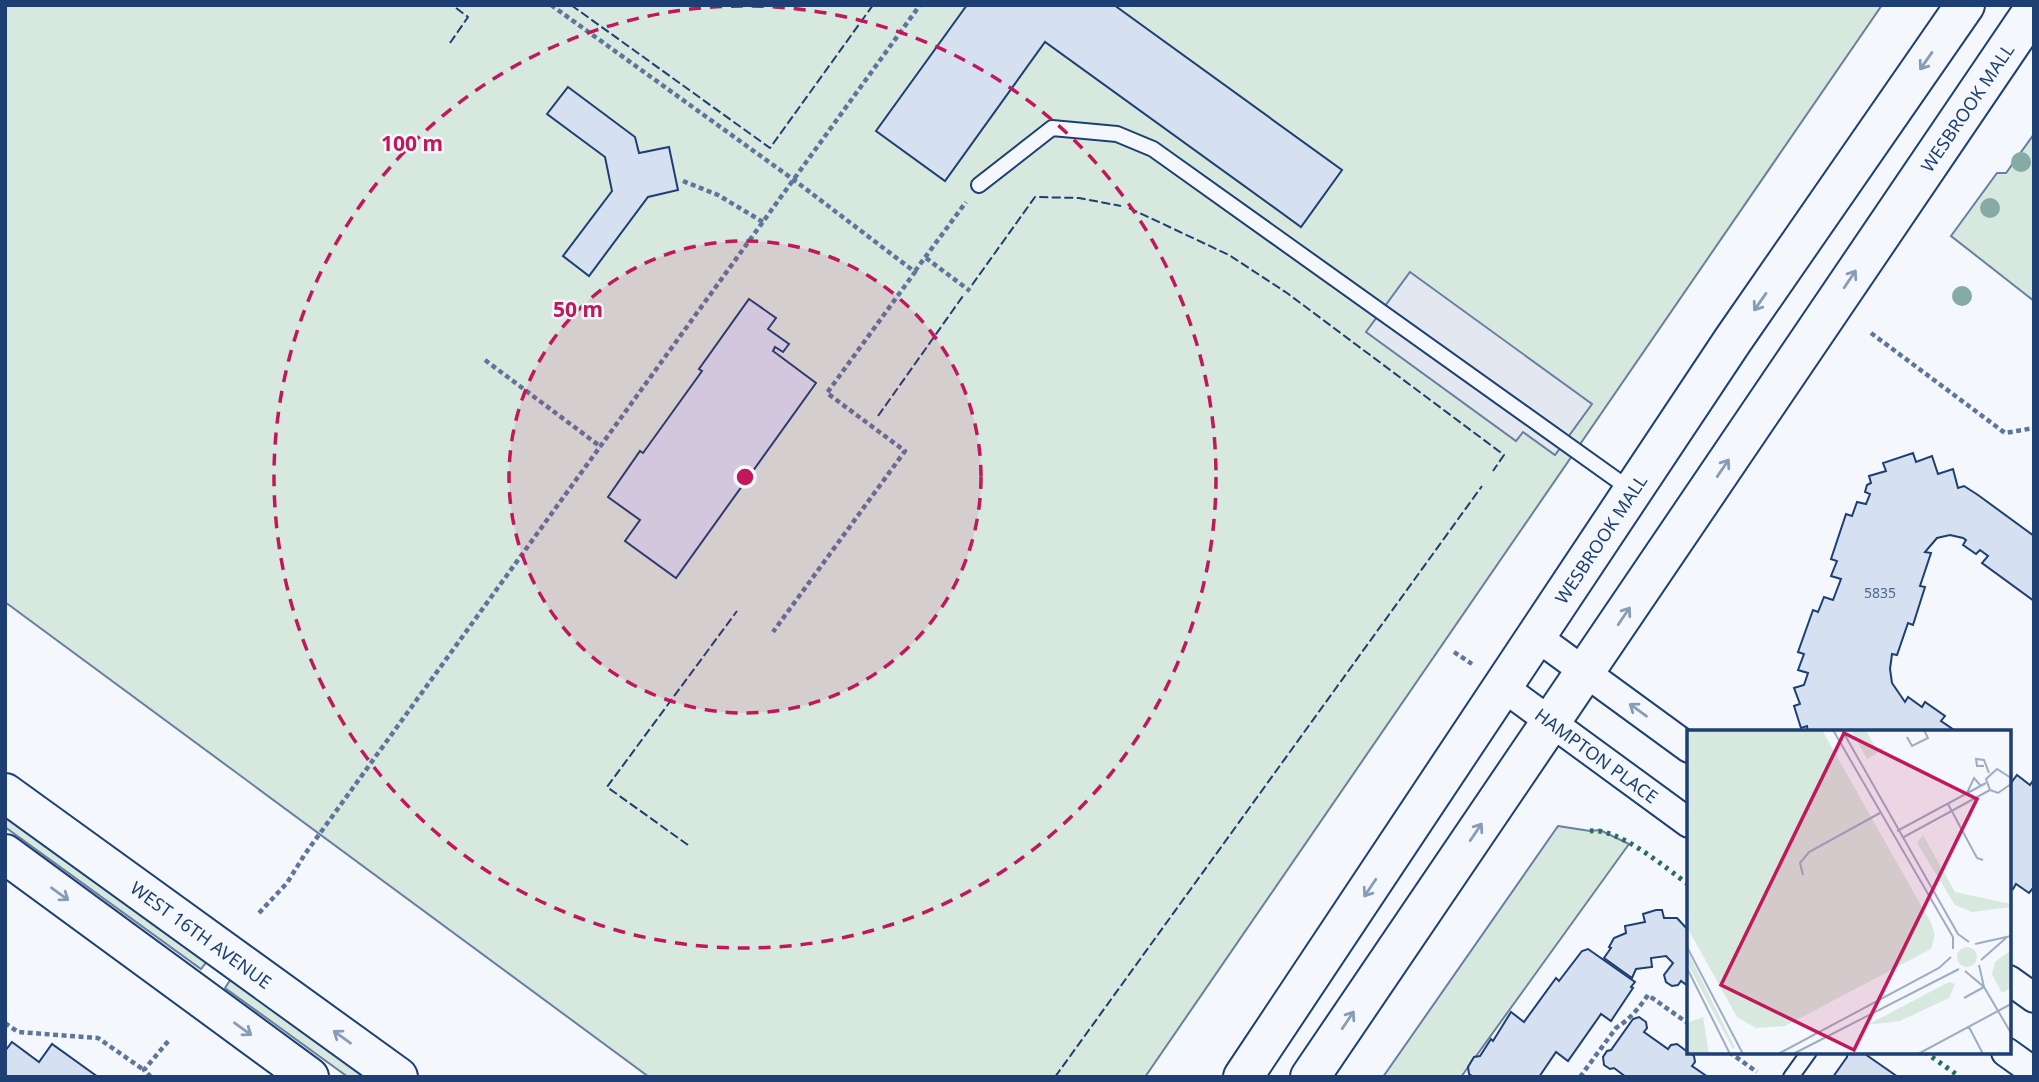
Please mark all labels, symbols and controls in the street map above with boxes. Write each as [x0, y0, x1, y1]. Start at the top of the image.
street label: WESBROOK MALL [1915, 39, 2019, 177]
one-way arrow [1919, 51, 1933, 70]
text: 100 m [381, 129, 443, 157]
one-way arrow [1843, 270, 1857, 289]
one-way arrow [1753, 292, 1767, 311]
text: 50 m [553, 295, 603, 323]
one-way arrow [1716, 459, 1731, 478]
centre of rings [733, 465, 757, 489]
street label: WESBROOK MALL [1549, 470, 1652, 608]
house number: 5835 [1864, 583, 1896, 602]
one-way arrow [1617, 607, 1631, 626]
street label: HAMPTON PLACE [1530, 702, 1663, 809]
one-way arrow [1628, 703, 1647, 718]
inset map [1687, 730, 2011, 1054]
one-way arrow [1469, 823, 1483, 842]
street label: WEST 16TH AVENUE [126, 876, 276, 994]
one-way arrow [1362, 878, 1376, 898]
one-way arrow [50, 887, 69, 901]
one-way arrow [1341, 1011, 1355, 1030]
one-way arrow [234, 1021, 253, 1036]
one-way arrow [333, 1030, 352, 1044]

